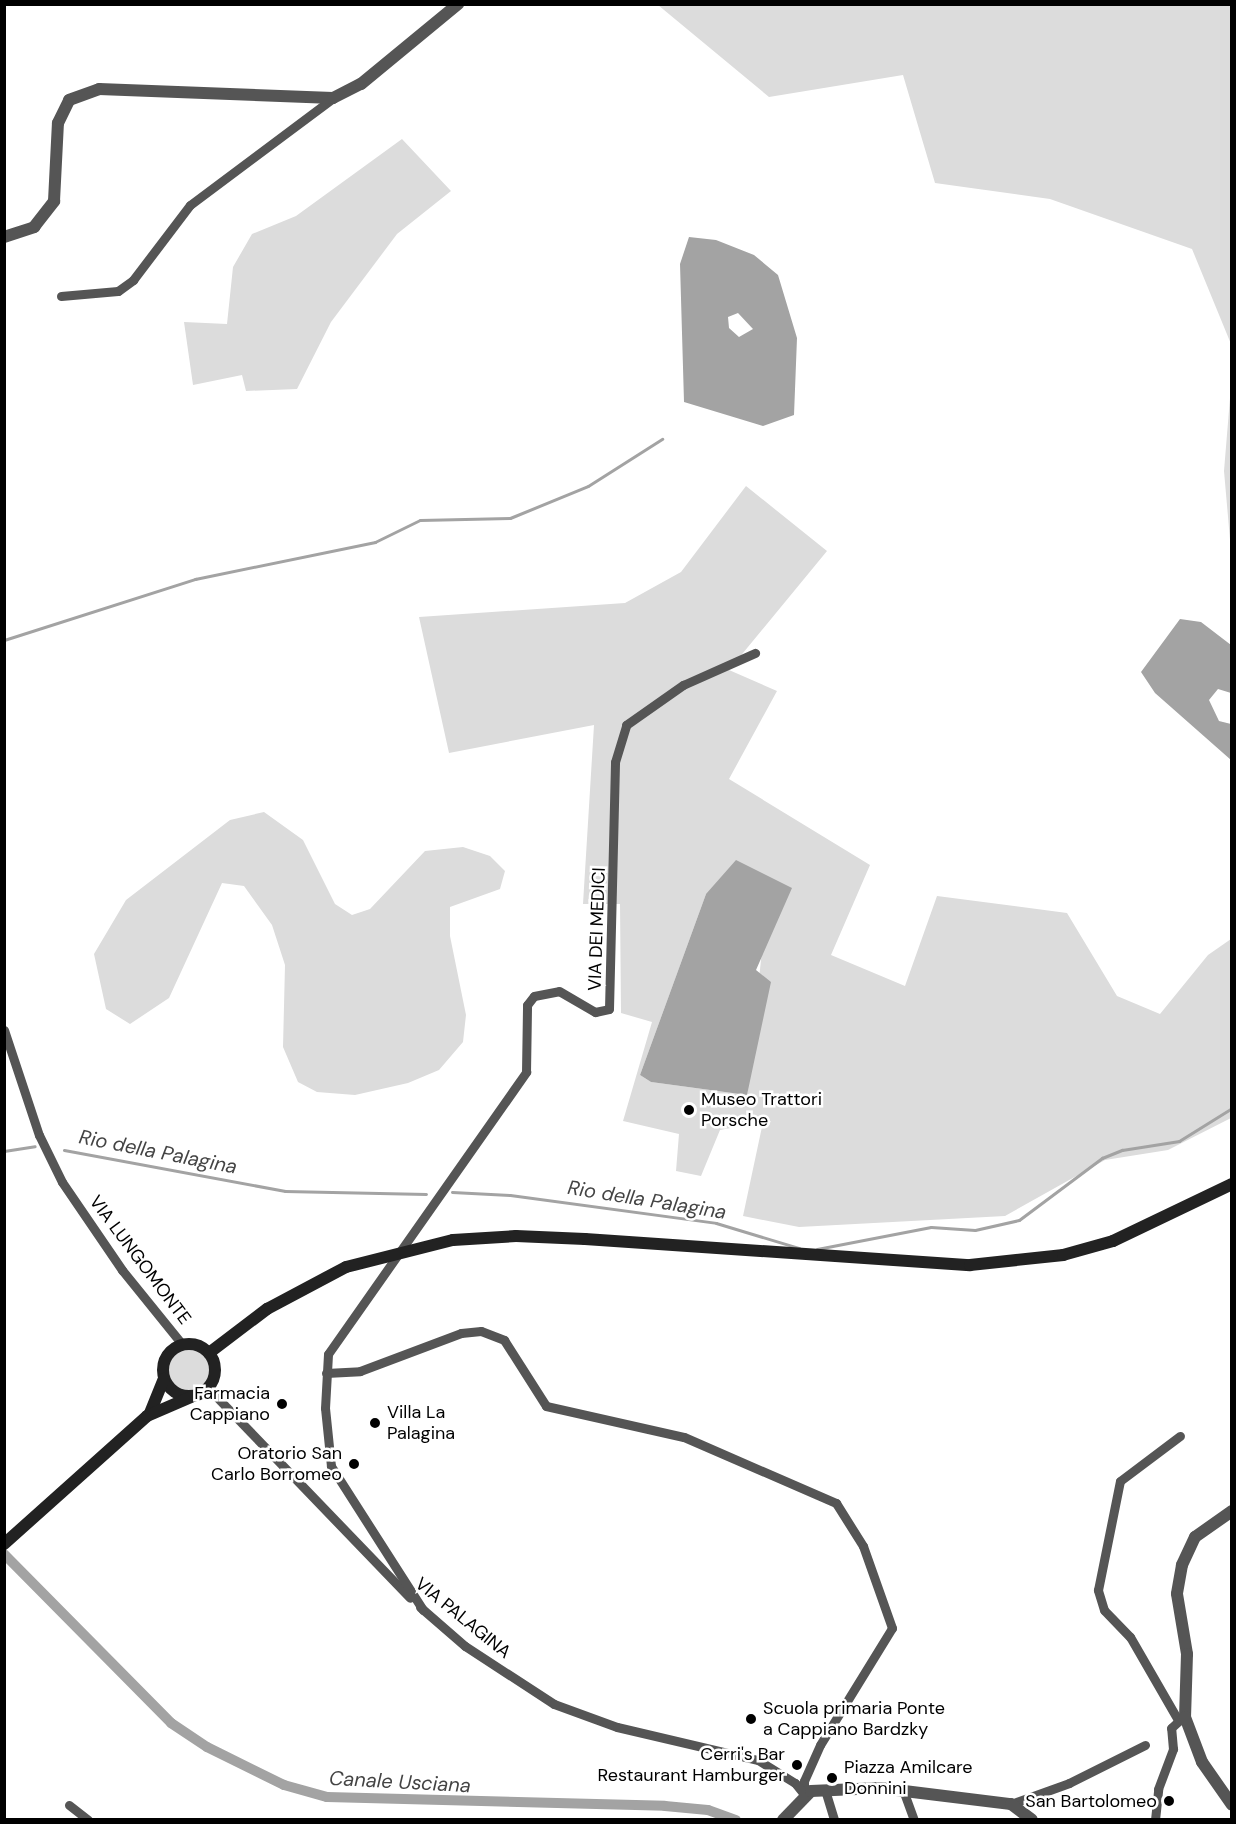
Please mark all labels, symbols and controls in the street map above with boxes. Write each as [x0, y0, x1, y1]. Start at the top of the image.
street label: VIA DEI MEDICI [584, 867, 610, 991]
place label: Museo Trattori Porsche [701, 1089, 822, 1132]
marker: Museo Trattori Porsche [682, 1103, 696, 1117]
water label: Rio della Palagina [77, 1125, 239, 1179]
water label: Rio della Palagina [566, 1176, 728, 1224]
street label: VIA LUNGOMONTE [85, 1191, 195, 1329]
place label: Farmacia Cappiano [190, 1383, 270, 1426]
marker: Farmacia Cappiano [275, 1397, 289, 1411]
place label: Villa La Palagina [387, 1402, 455, 1444]
marker: Villa La Palagina [368, 1416, 382, 1430]
place label: Oratorio San Carlo Borromeo [211, 1443, 342, 1486]
marker: Oratorio San Carlo Borromeo [347, 1457, 361, 1471]
street label: VIA PALAGINA [411, 1573, 515, 1663]
place label: Scuola primaria Ponte a Cappiano Bardzky [763, 1698, 945, 1740]
marker: Scuola primaria Ponte a Cappiano Bardzky [744, 1712, 758, 1726]
place label: Cerri's Bar Restaurant Hamburger [598, 1744, 785, 1786]
place label: Piazza Amilcare Donnini [844, 1757, 973, 1800]
marker: Cerri's Bar Restaurant Hamburger [790, 1758, 804, 1772]
water label: Canale Usciana [328, 1766, 472, 1798]
marker: Piazza Amilcare Donnini [825, 1771, 839, 1785]
place label: San Bartolomeo [1025, 1790, 1157, 1812]
marker: San Bartolomeo [1162, 1794, 1176, 1808]

